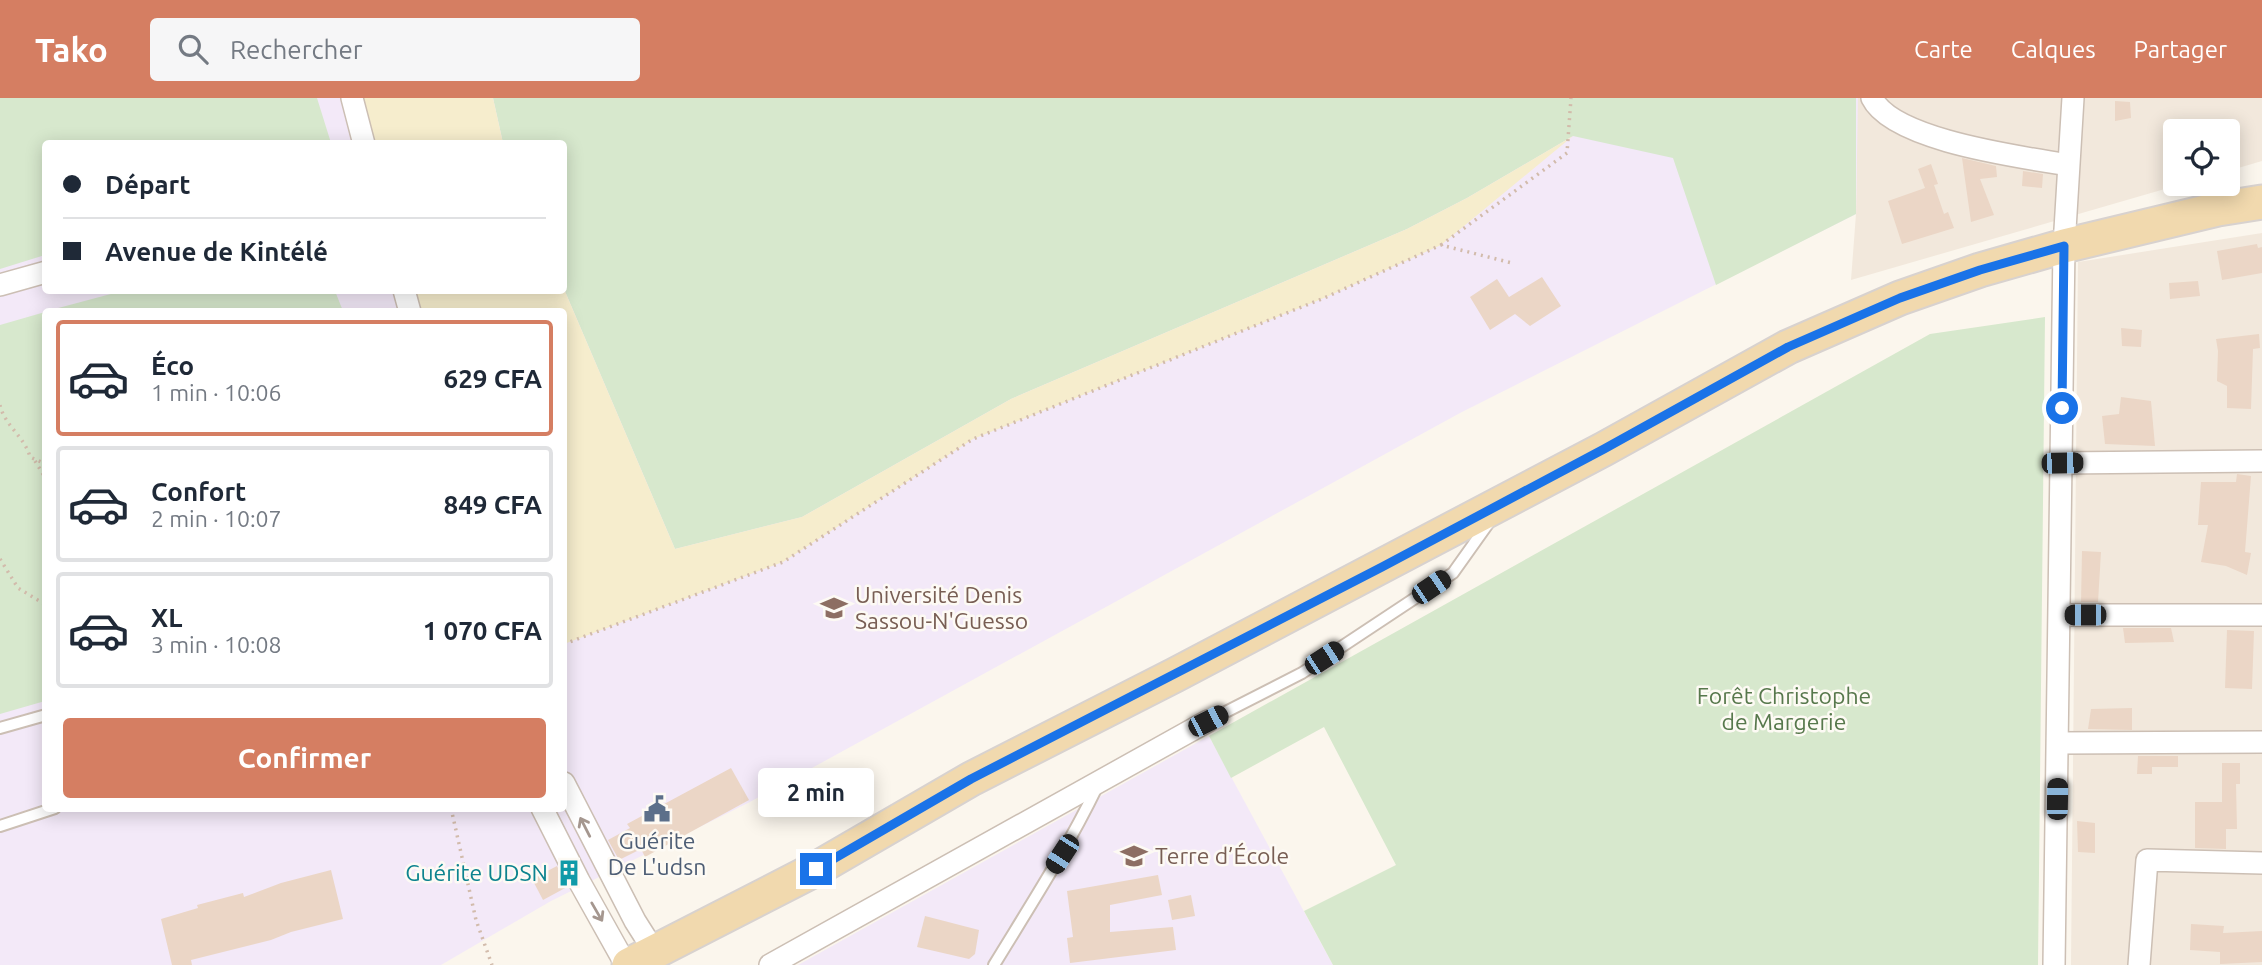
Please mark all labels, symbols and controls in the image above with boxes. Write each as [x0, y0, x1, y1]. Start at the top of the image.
search box [150, 18, 640, 81]
icon: search [174, 30, 212, 68]
text: Tako [35, 31, 108, 68]
text: Rechercher [230, 35, 363, 64]
text: Carte [1914, 36, 1973, 63]
text: Calques [2011, 36, 2096, 63]
text: Partager [2134, 36, 2227, 63]
map controls [2163, 119, 2240, 196]
button: locate [2163, 119, 2240, 196]
text: Départ [105, 170, 191, 199]
text: Avenue de Kintélé [105, 237, 328, 266]
icon: car [67, 347, 130, 410]
text: Éco [151, 351, 194, 380]
text: 629 CFA [444, 364, 542, 393]
text: 1 min · 10:06 [151, 380, 282, 405]
route start [2046, 392, 2078, 424]
car [2041, 452, 2084, 474]
icon: car [67, 473, 130, 536]
text: Confort [151, 477, 246, 506]
text: 849 CFA [444, 490, 542, 519]
text: 2 min · 10:07 [151, 506, 282, 531]
car [1408, 567, 1455, 607]
place label: Université Denis Sassou-N'Guesso [855, 582, 1028, 633]
school or university icon: Université Denis Sassou-N'Guesso [819, 593, 849, 623]
icon: car [67, 599, 130, 662]
text: XL [151, 603, 182, 632]
car [2065, 605, 2107, 626]
text: 1 070 CFA [423, 616, 542, 645]
text: 3 min · 10:08 [151, 632, 282, 657]
car [1301, 638, 1348, 678]
park label: Forêt Christophe de Margerie [1697, 683, 1871, 734]
car [1185, 702, 1232, 740]
button: Confirmer [63, 718, 546, 798]
callout: 2 min [758, 768, 874, 816]
car [2047, 778, 2068, 820]
text: 2 min [787, 780, 845, 805]
public building icon: Guérite De L'udsn [642, 794, 672, 824]
one-way arrow [578, 818, 592, 838]
place label: Guérite De L'udsn [608, 828, 706, 879]
car [1042, 831, 1083, 877]
school or university icon: Terre d’École [1119, 841, 1149, 871]
place label: Terre d’École [1155, 842, 1289, 868]
route end [800, 853, 832, 885]
building icon: Guérite UDSN [554, 858, 584, 888]
place label: Guérite UDSN [405, 860, 548, 885]
one-way arrow [590, 902, 604, 922]

